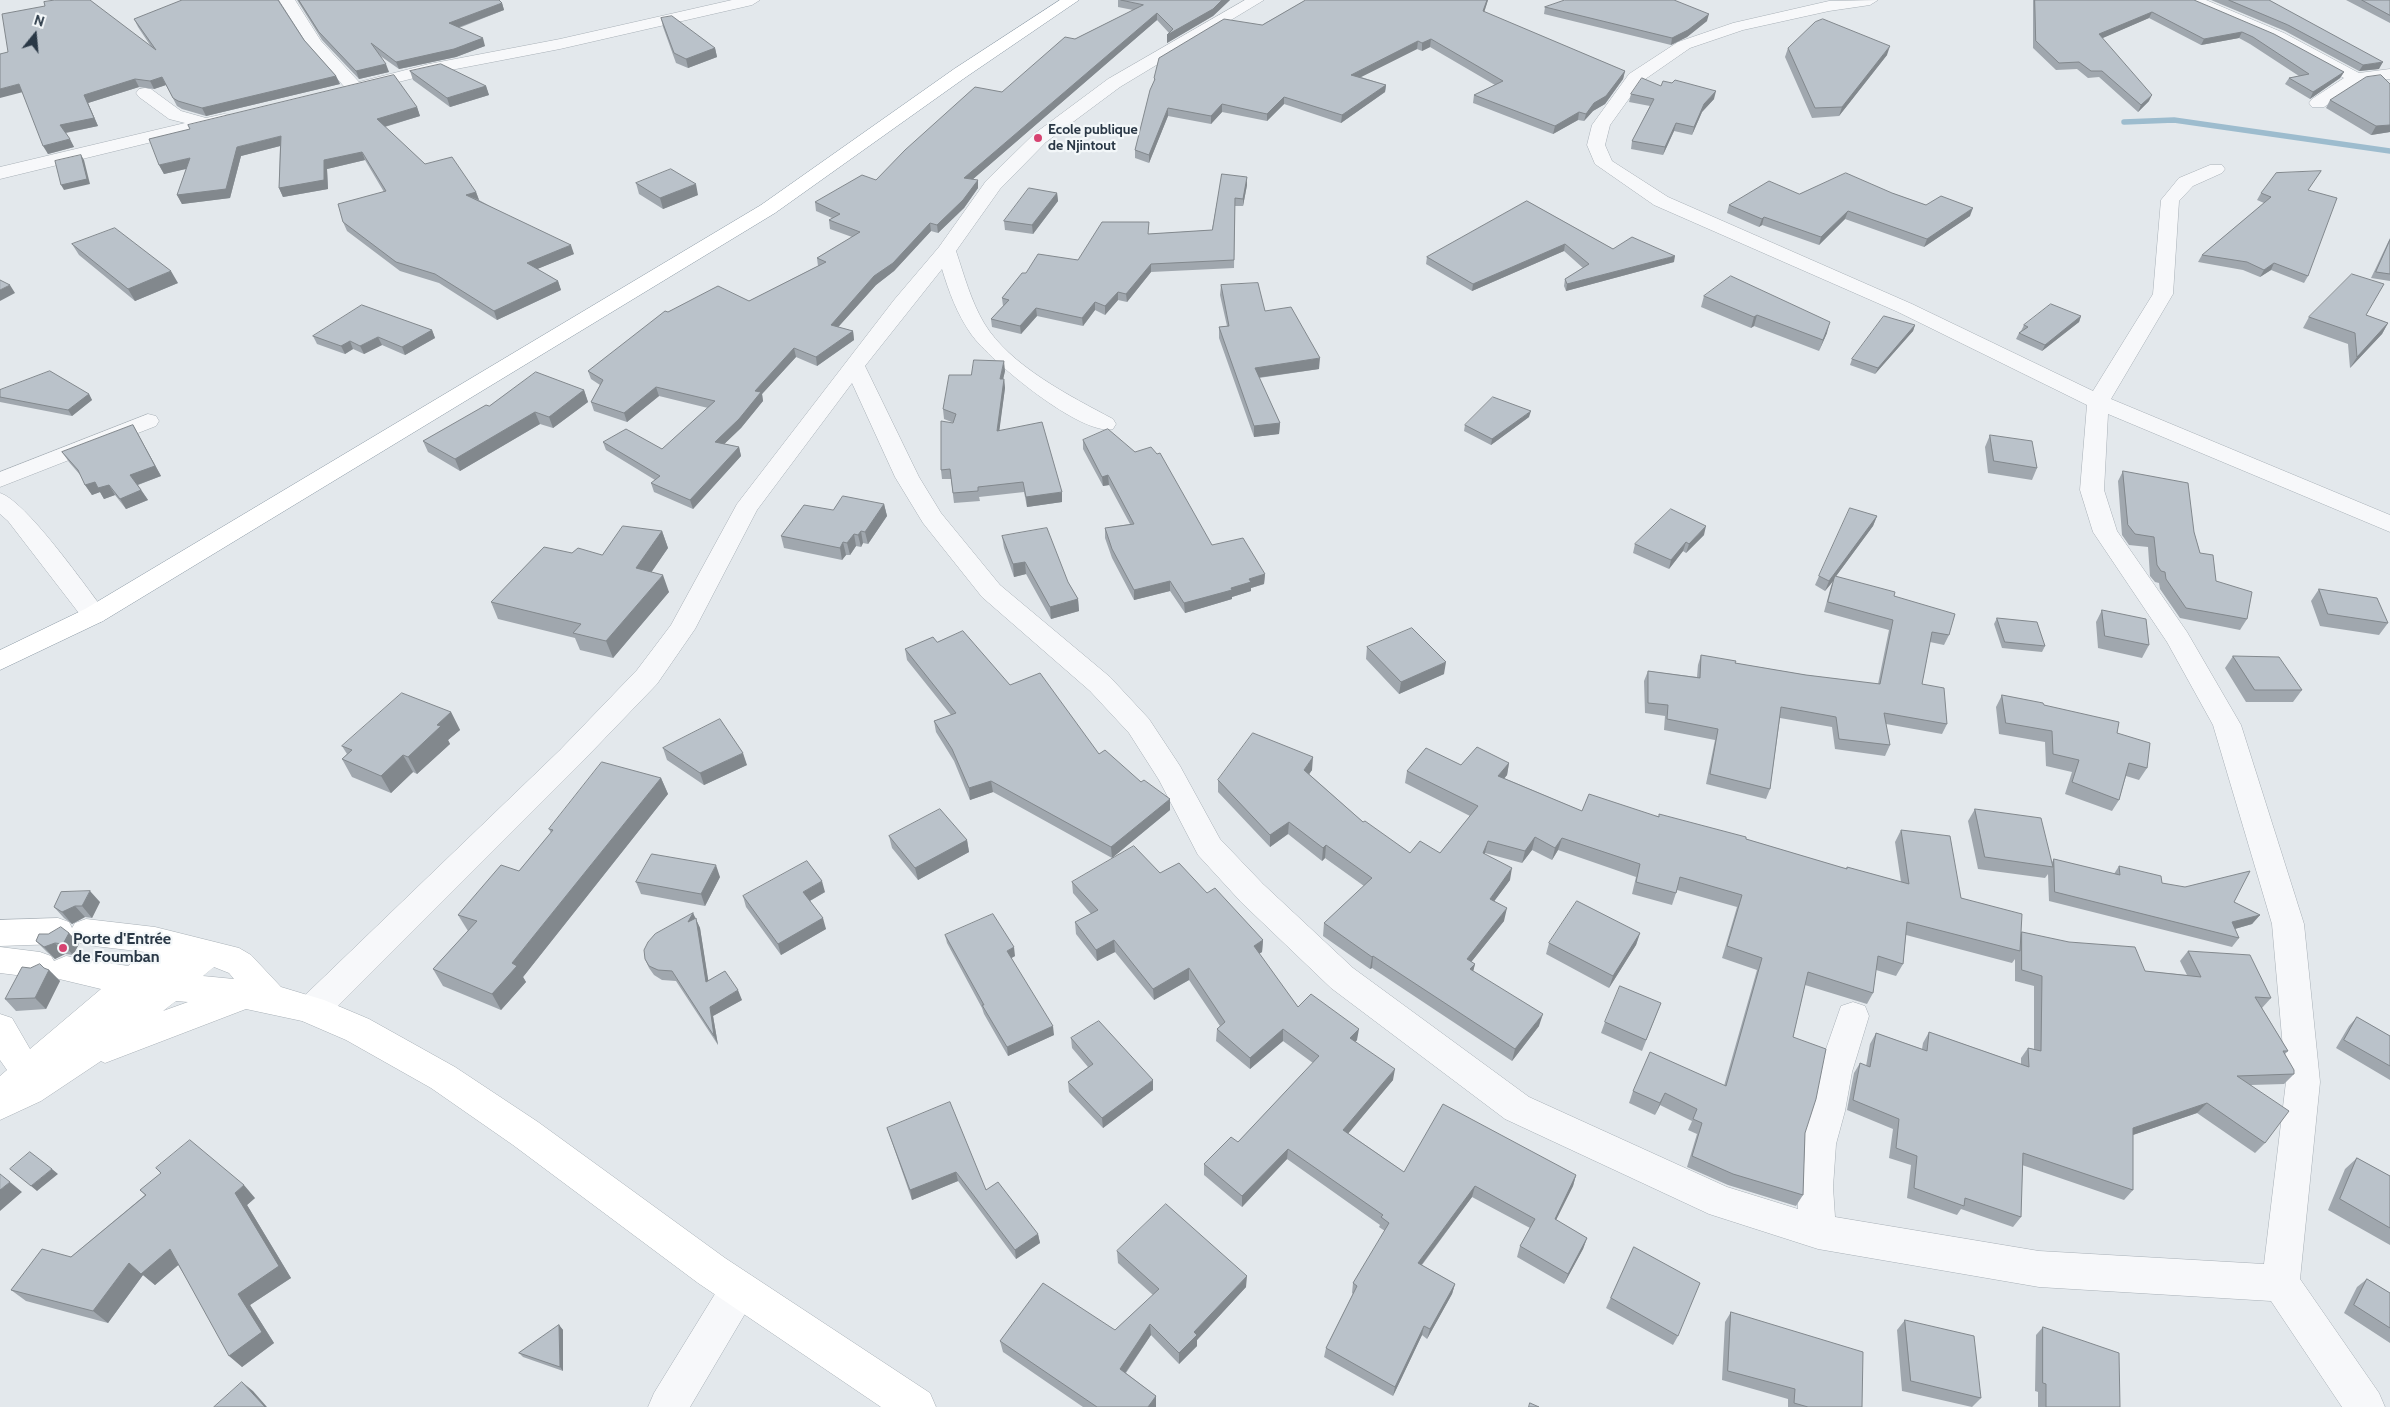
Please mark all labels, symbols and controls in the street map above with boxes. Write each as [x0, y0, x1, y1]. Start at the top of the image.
north arrow [10, 10, 60, 60]
text: N [32, 11, 47, 31]
place label: Ecole publique de Njintout [1048, 122, 1138, 154]
marker: Ecole publique de Njintout [1032, 132, 1044, 144]
place label: Porte d'Entrée de Foumban [73, 929, 171, 967]
marker: Porte d'Entrée de Foumban [57, 942, 69, 954]

